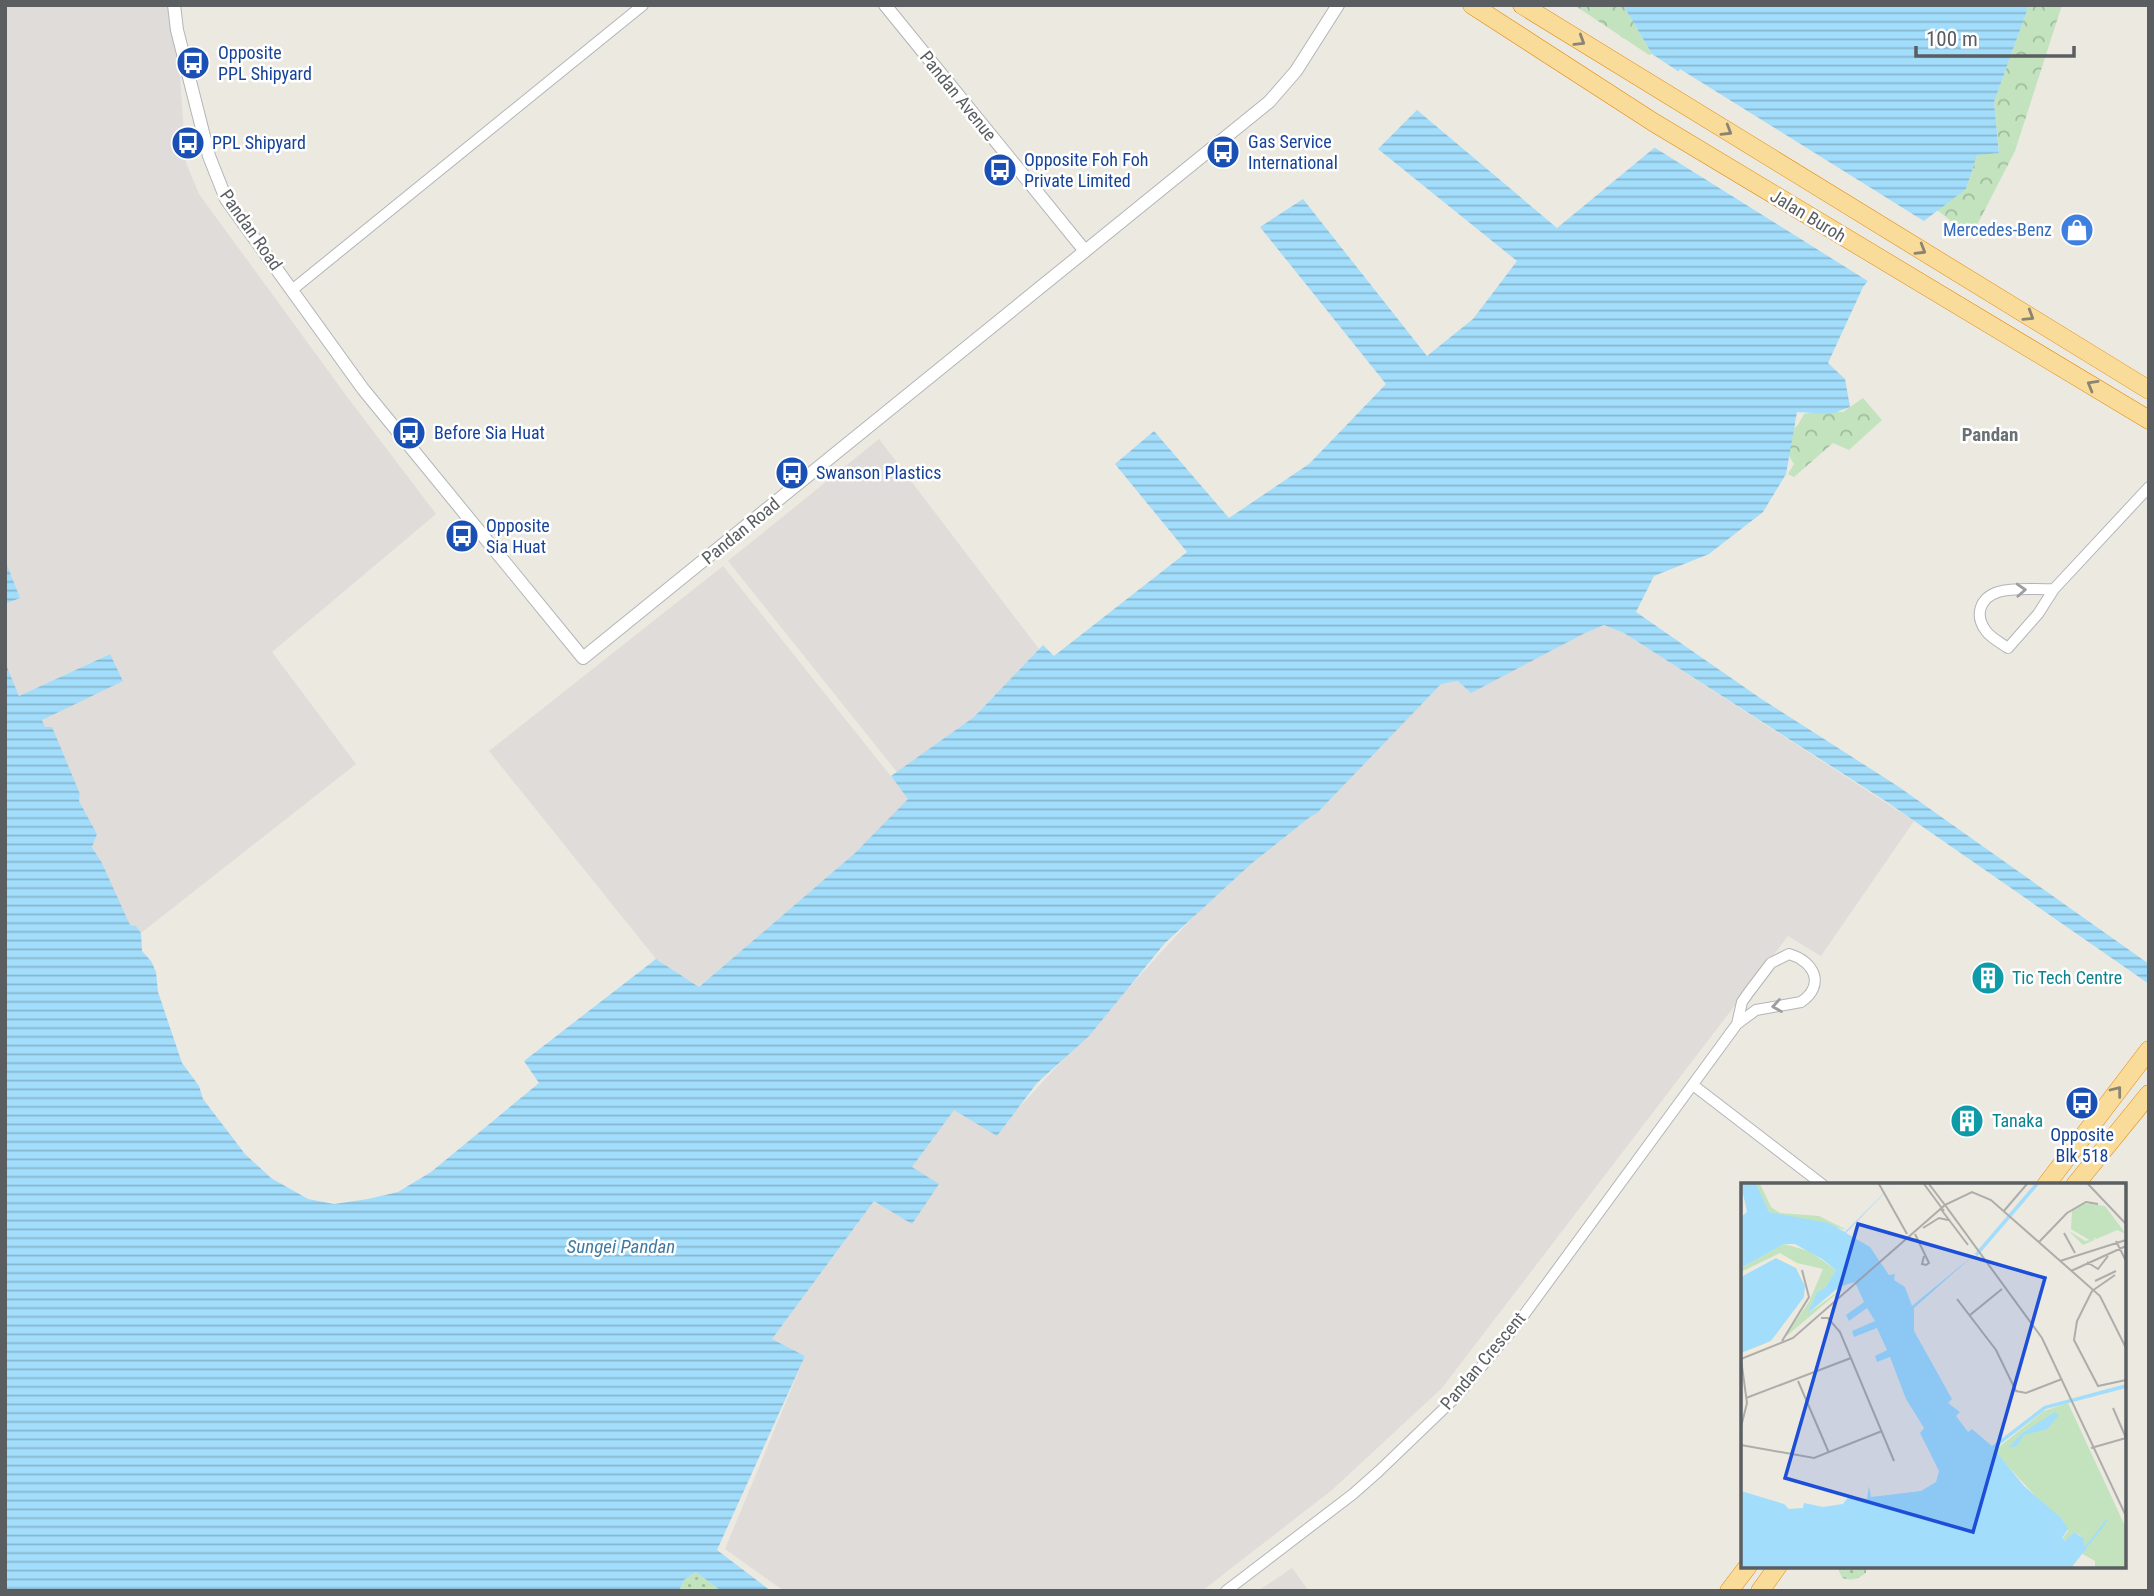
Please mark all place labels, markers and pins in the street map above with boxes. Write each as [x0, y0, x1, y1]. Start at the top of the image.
place label: Opposite PPL Shipyard [218, 42, 312, 84]
bus stop icon: Opposite PPL Shipyard [174, 44, 212, 82]
bus stop icon: PPL Shipyard [169, 124, 207, 162]
place label: Gas Service International [1248, 131, 1338, 173]
place label: PPL Shipyard [212, 132, 306, 153]
bus stop icon: Gas Service International [1204, 133, 1242, 171]
place label: Opposite Foh Foh Private Limited [1024, 149, 1148, 191]
bus stop icon: Opposite Foh Foh Private Limited [981, 151, 1019, 189]
shop icon: Mercedes-Benz [2058, 211, 2096, 249]
place label: Mercedes-Benz [1943, 219, 2052, 240]
bus stop icon: Before Sia Huat [390, 414, 428, 452]
place label: Before Sia Huat [434, 422, 545, 443]
bus stop icon: Swanson Plastics [773, 454, 811, 492]
place label: Swanson Plastics [816, 462, 941, 483]
place label: Opposite Sia Huat [486, 515, 550, 557]
bus stop icon: Opposite Sia Huat [443, 517, 481, 555]
building icon: Tic Tech Centre [1969, 959, 2007, 997]
place label: Tic Tech Centre [2012, 967, 2122, 988]
bus stop icon: Opposite Blk 518 [2063, 1084, 2101, 1122]
building icon: Tanaka [1948, 1102, 1986, 1140]
place label: Tanaka [1992, 1110, 2043, 1131]
place label: Opposite Blk 518 [2050, 1124, 2114, 1166]

